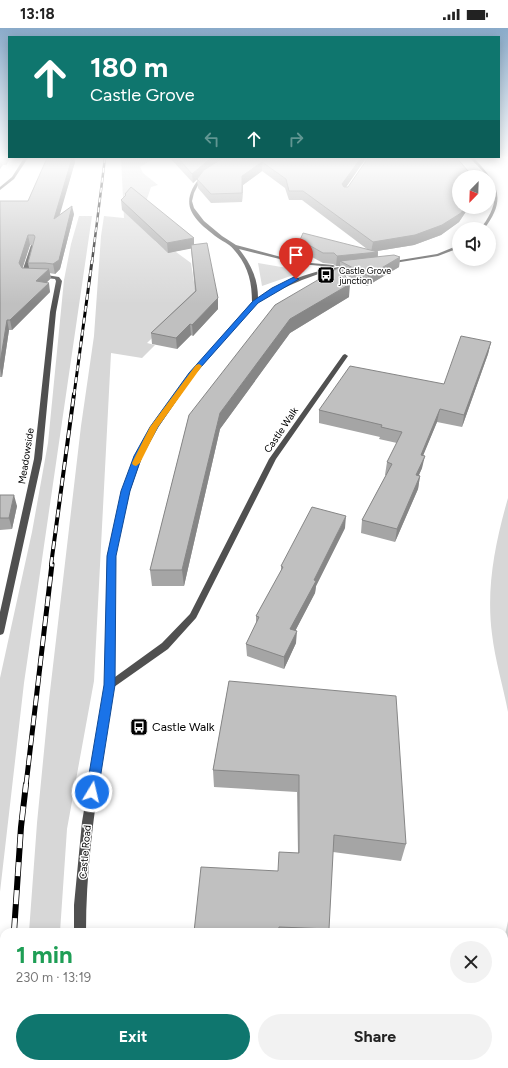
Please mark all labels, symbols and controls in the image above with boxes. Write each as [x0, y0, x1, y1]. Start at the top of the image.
text: 13:18 [20, 5, 55, 23]
text: 180 m [90, 50, 168, 84]
icon: ahead [24, 52, 76, 104]
text: Castle Grove [90, 84, 195, 106]
icon: left [201, 128, 223, 150]
icon: ahead [243, 128, 265, 150]
icon: right [285, 128, 307, 150]
north arrow [452, 170, 496, 214]
map controls [452, 170, 496, 266]
button: sound [452, 222, 496, 266]
pin [279, 238, 313, 279]
icon: arrive [285, 244, 307, 266]
bus stop icon: Castle Grove junction [316, 265, 336, 285]
place label: Castle Grove junction [338, 265, 391, 286]
street label: Castle Walk [261, 405, 301, 455]
street label: Meadowside [15, 426, 37, 485]
bus stop icon: Castle Walk [129, 717, 149, 737]
place label: Castle Walk [152, 720, 215, 734]
position arrow [71, 771, 113, 813]
street label: Castle Road [76, 824, 94, 879]
text: 1 min [16, 940, 73, 969]
button: close [450, 941, 492, 983]
text: 230 m · 13:19 [16, 970, 91, 985]
button: Exit [16, 1014, 250, 1060]
button: Share [258, 1014, 492, 1060]

